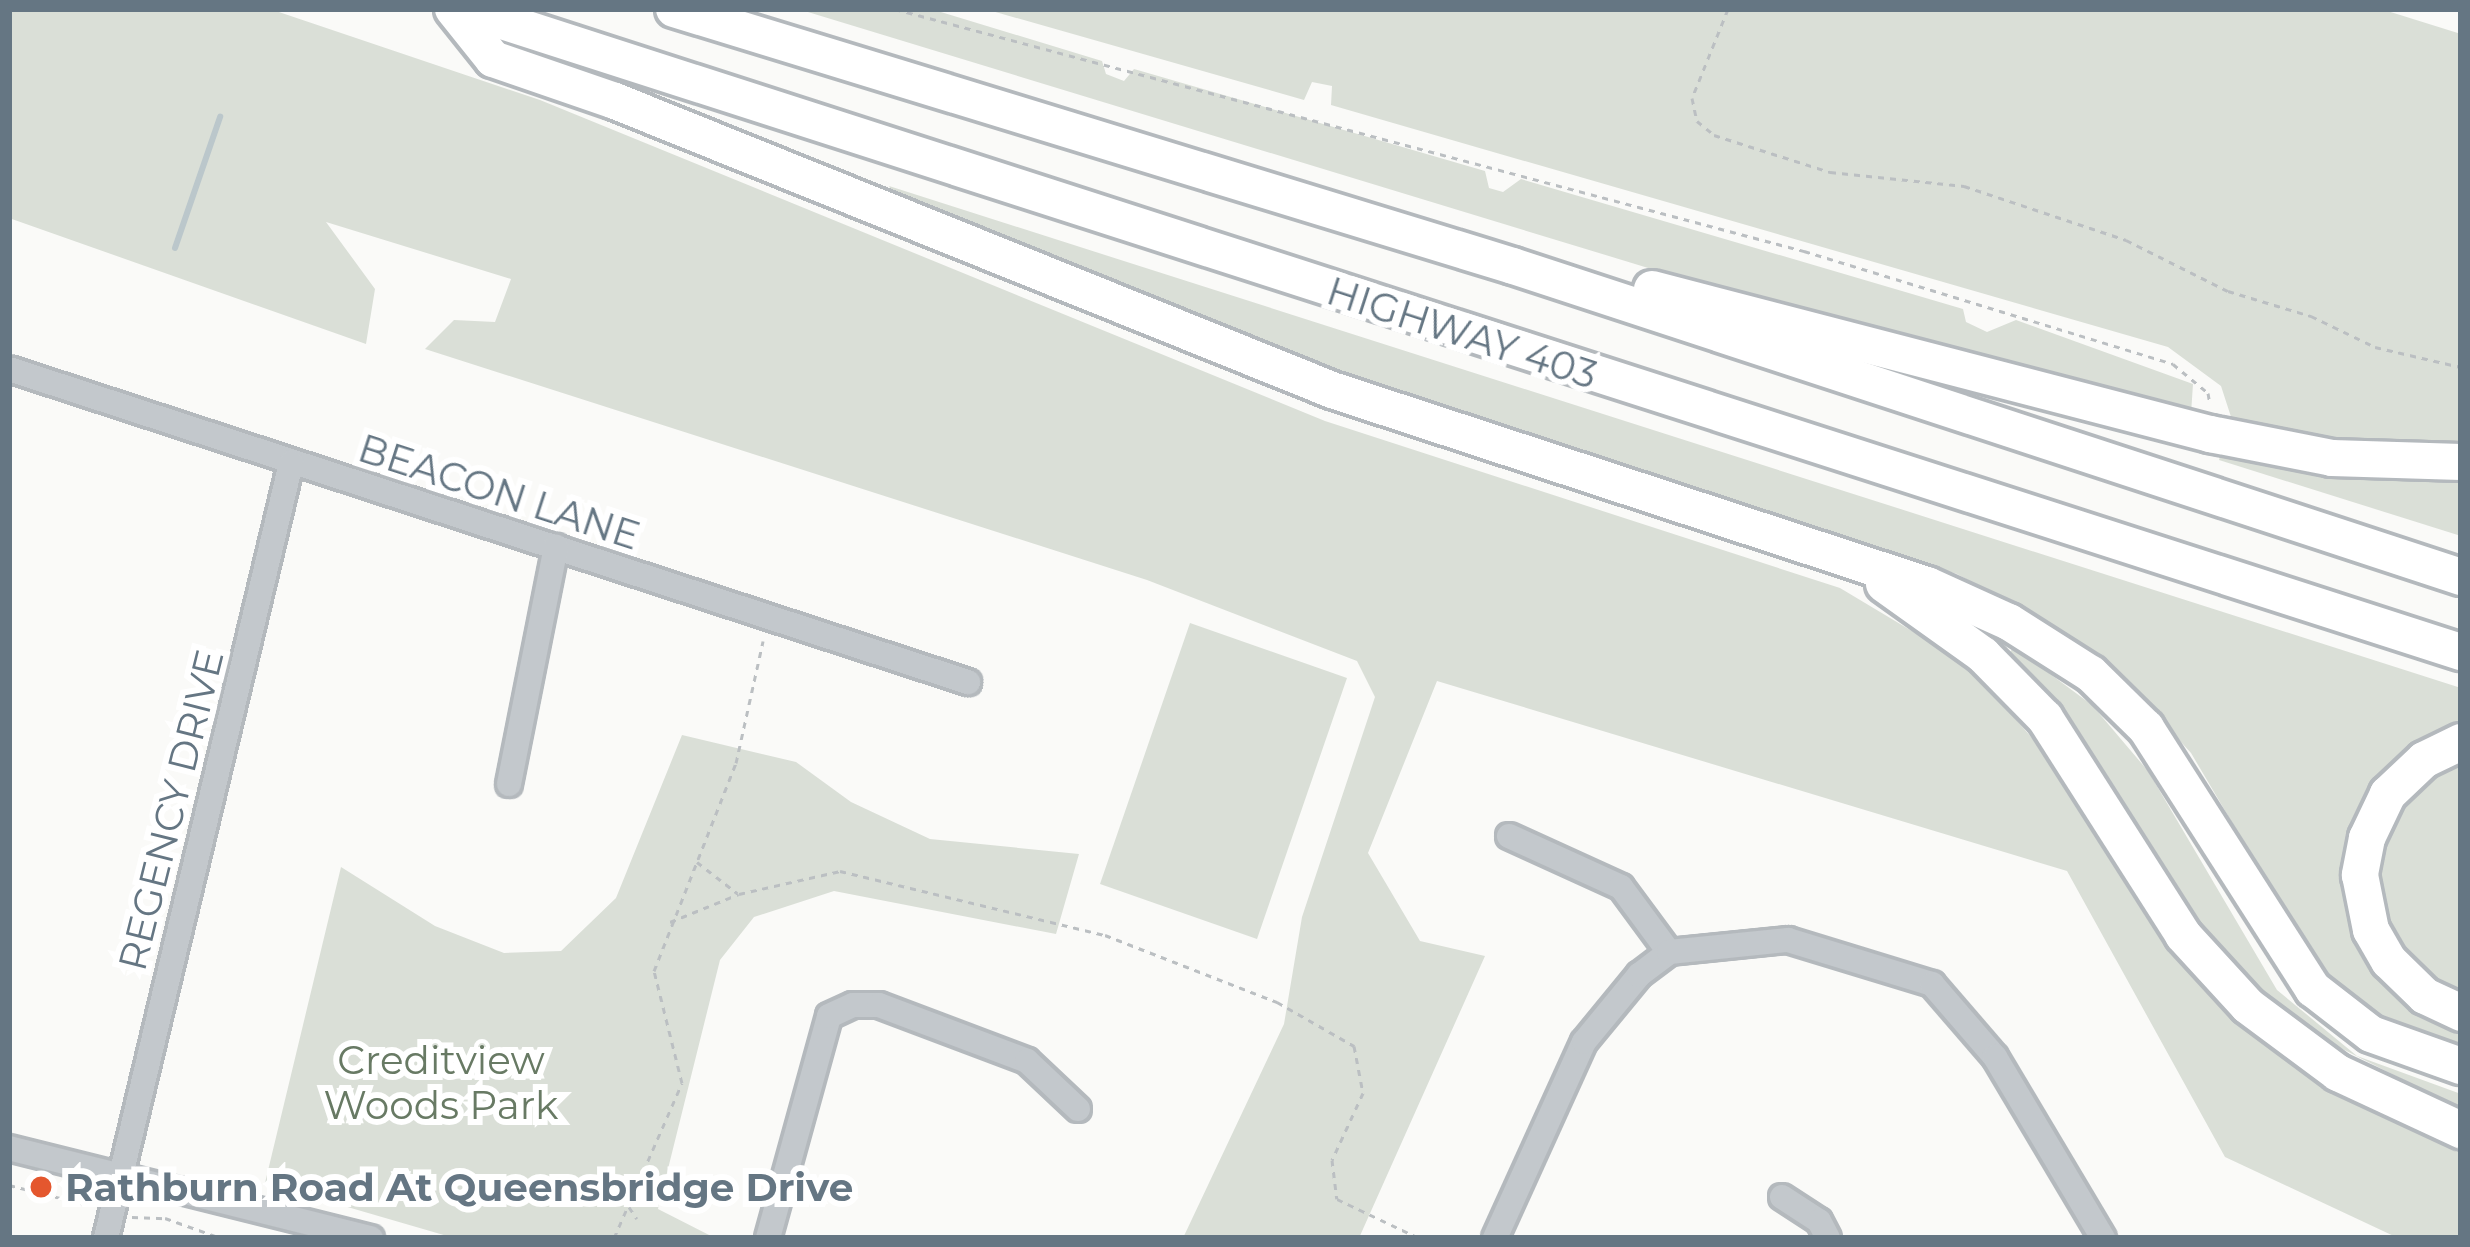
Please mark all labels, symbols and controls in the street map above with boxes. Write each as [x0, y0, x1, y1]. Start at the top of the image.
street label: HIGHWAY 403 [1321, 267, 1603, 399]
street label: BEACON LANE [353, 425, 645, 559]
street label: REGENCY DRIVE [109, 645, 233, 975]
park label: Creditview Woods Park [324, 1038, 558, 1129]
place label: Rathburn Road At Queensbridge Drive [65, 1164, 853, 1210]
marker: Rathburn Road At Queensbridge Drive [28, 1174, 54, 1200]

